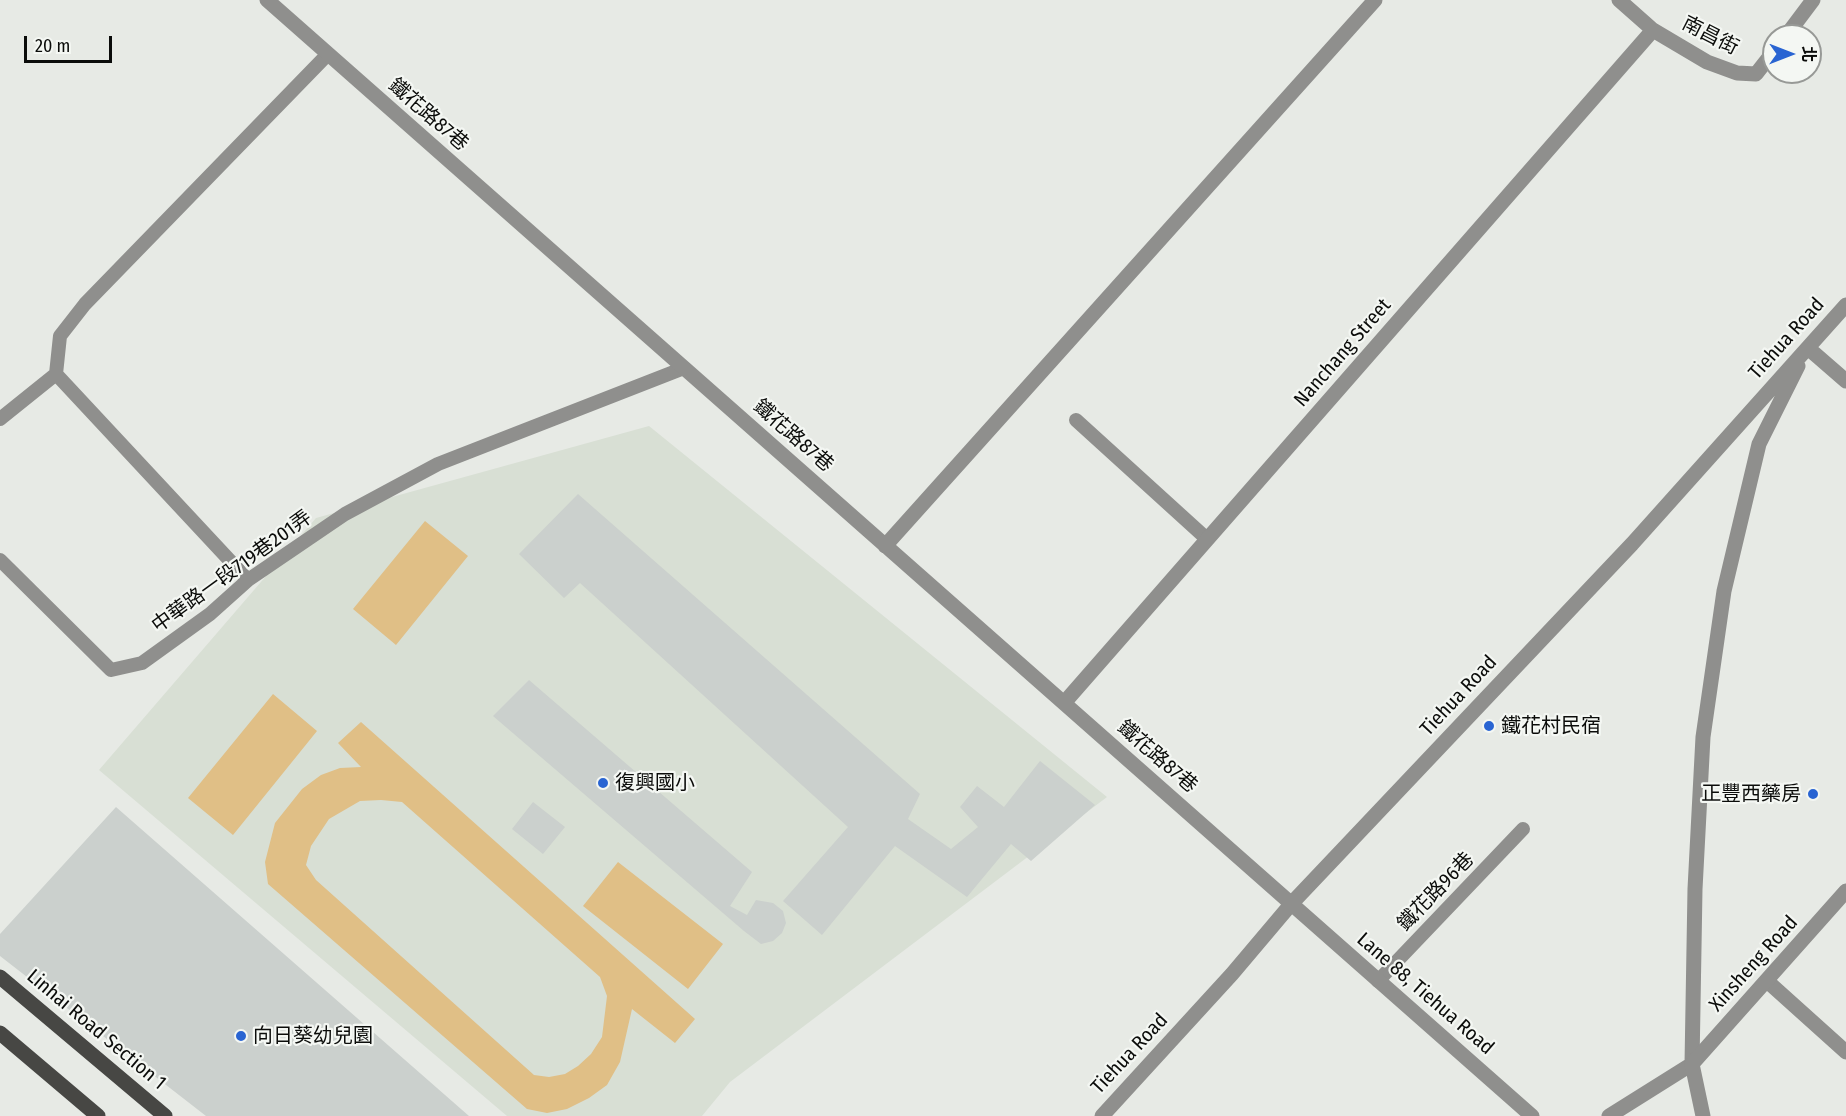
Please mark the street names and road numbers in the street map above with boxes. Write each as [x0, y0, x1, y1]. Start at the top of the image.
street label: 南昌街 [1678, 12, 1742, 60]
street label: 鐵花路87巷 [383, 74, 473, 156]
street label: Tiehua Road [1744, 293, 1830, 385]
street label: Nanchang Street [1290, 294, 1396, 412]
street label: 鐵花路87巷 [748, 395, 838, 477]
street label: 中華路一段719巷201弄 [147, 506, 317, 638]
street label: Tiehua Road [1416, 651, 1502, 741]
street label: 鐵花路87巷 [1112, 716, 1202, 798]
street label: 鐵花路96巷 [1393, 848, 1479, 936]
street label: Xinsheng Road [1705, 911, 1803, 1017]
street label: Lane 88, Tiehua Road [1352, 928, 1498, 1060]
street label: Linhai Road Section 1 [22, 965, 170, 1095]
street label: Tiehua Road [1087, 1009, 1173, 1099]

